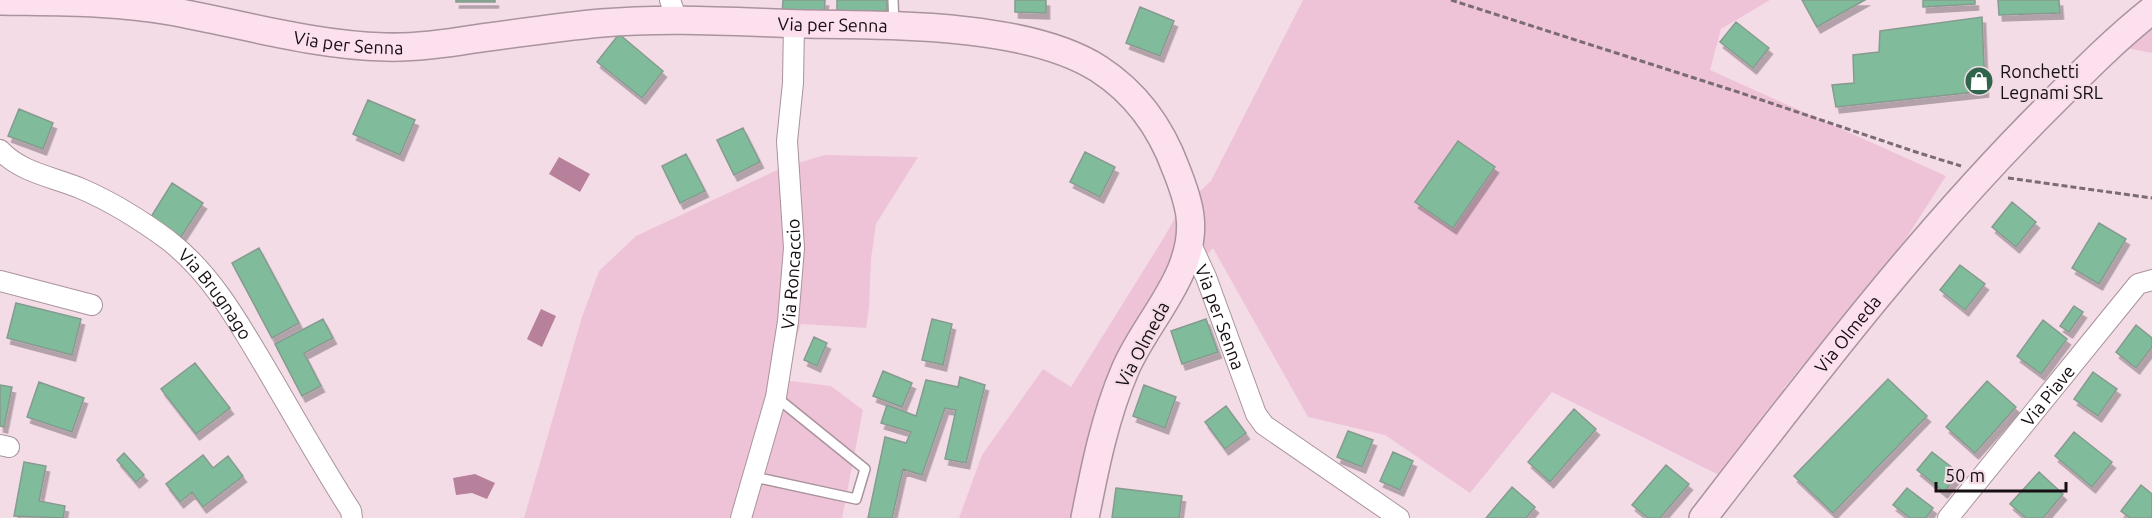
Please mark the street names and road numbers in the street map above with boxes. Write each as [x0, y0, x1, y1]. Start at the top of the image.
street label: Via per Senna [777, 13, 888, 35]
street label: Via per Senna [292, 27, 404, 57]
street label: Via Roncaccio [777, 218, 804, 331]
street label: Via Brugnago [175, 244, 256, 343]
street label: Via per Senna [1192, 261, 1249, 372]
street label: Via Olmeda [1810, 291, 1884, 377]
street label: Via Olmeda [1111, 298, 1173, 390]
street label: Via Piave [2017, 361, 2078, 430]

